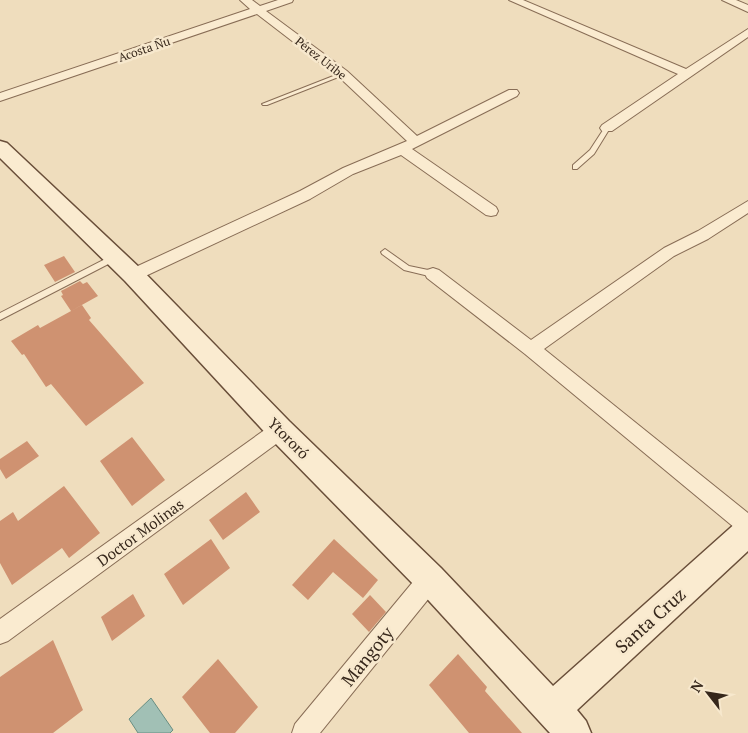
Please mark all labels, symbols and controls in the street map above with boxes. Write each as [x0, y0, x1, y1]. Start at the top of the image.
street label: Acosta Ñu [116, 33, 172, 65]
street label: Pérez Uribe [292, 33, 350, 83]
street label: Ytororó [264, 413, 314, 463]
street label: Doctor Molinas [93, 494, 187, 570]
street label: Santa Cruz [610, 582, 690, 658]
street label: Mangoty [336, 620, 399, 691]
north arrow [683, 668, 733, 718]
text: N [686, 676, 708, 695]

